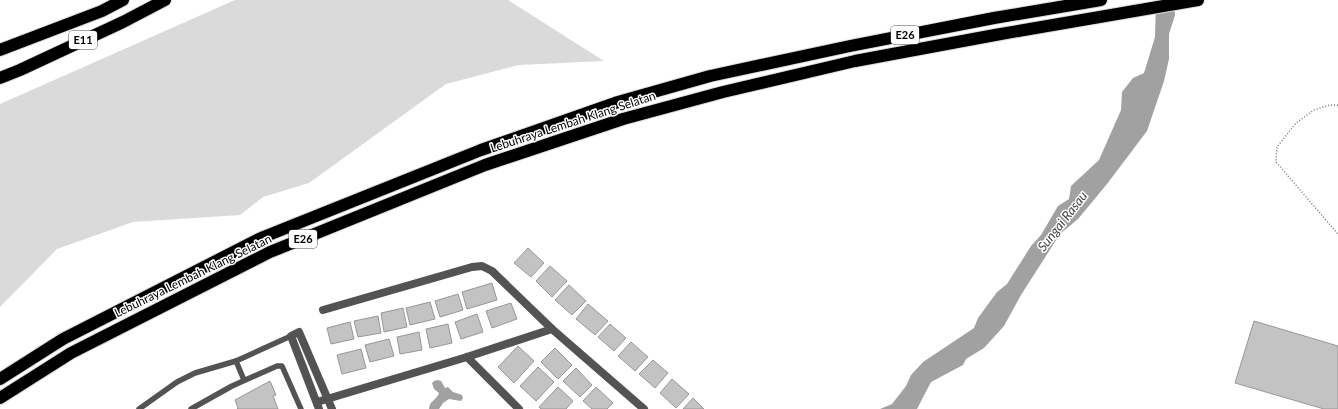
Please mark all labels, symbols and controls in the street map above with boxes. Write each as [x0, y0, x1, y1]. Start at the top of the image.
road number: E26 [891, 26, 919, 44]
road number: E11 [69, 31, 97, 49]
street label: Lebuhraya Lembah Klang Selatan [488, 88, 657, 155]
water label: Sungai Rasau [1034, 188, 1090, 254]
road number: E26 [289, 230, 317, 248]
street label: Lebuhraya Lembah Klang Selatan [112, 231, 274, 320]

